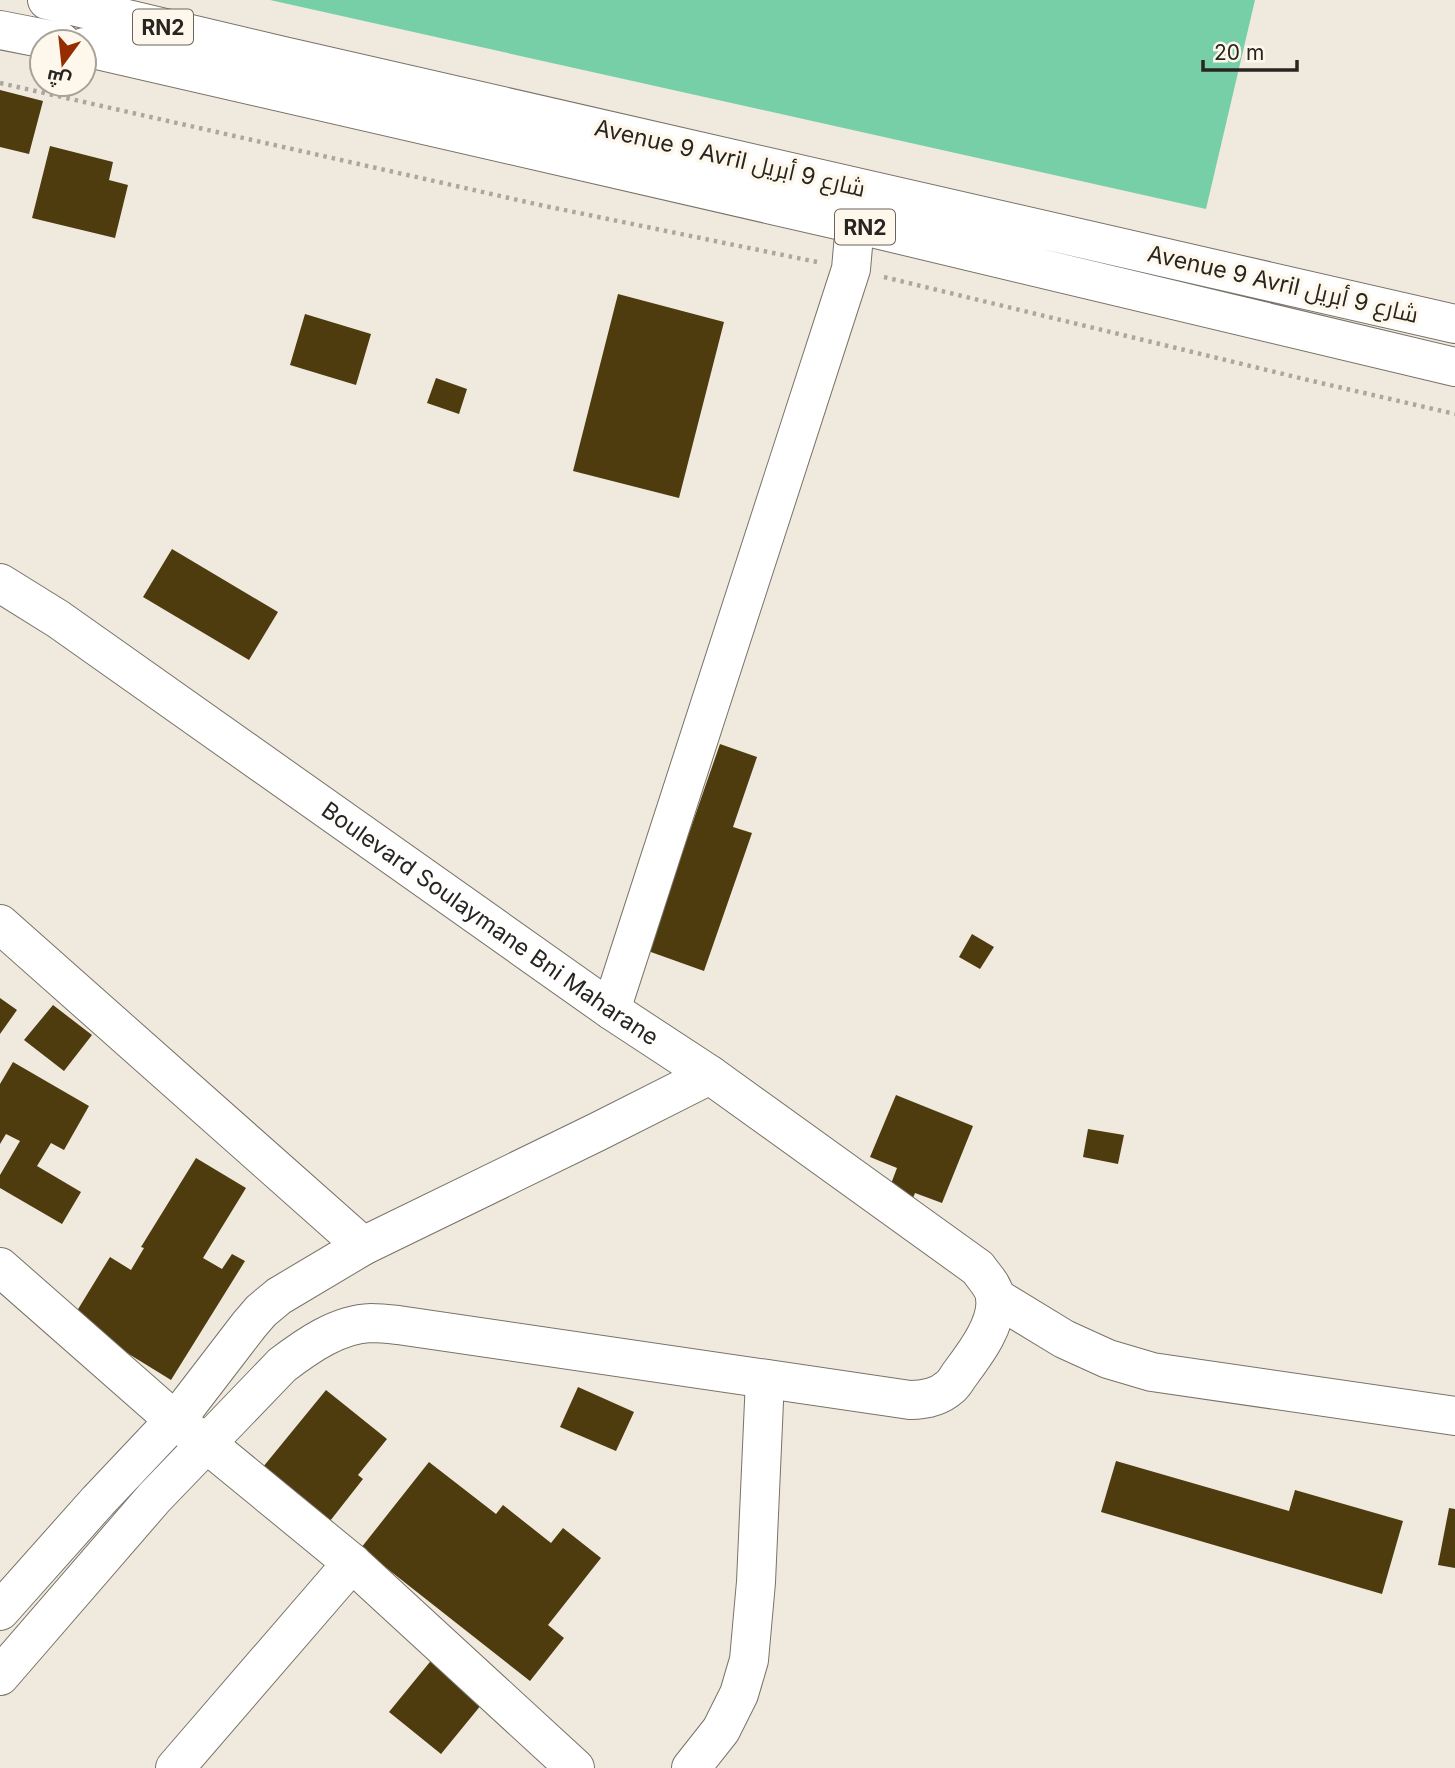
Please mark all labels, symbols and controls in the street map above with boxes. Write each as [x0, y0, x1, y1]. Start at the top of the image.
road number: RN2 [133, 10, 193, 44]
north arrow [28, 28, 98, 98]
scale bar [1203, 28, 1298, 72]
text: 20 m [1214, 40, 1264, 65]
text: ش [44, 65, 73, 93]
street label: Avenue 9 Avril شارع 9 أبريل [591, 112, 868, 205]
road number: RN2 [835, 210, 895, 244]
street label: Avenue 9 Avril شارع 9 أبريل [1144, 238, 1421, 331]
street label: Boulevard Soulaymane Bni Maharane [316, 796, 664, 1051]

